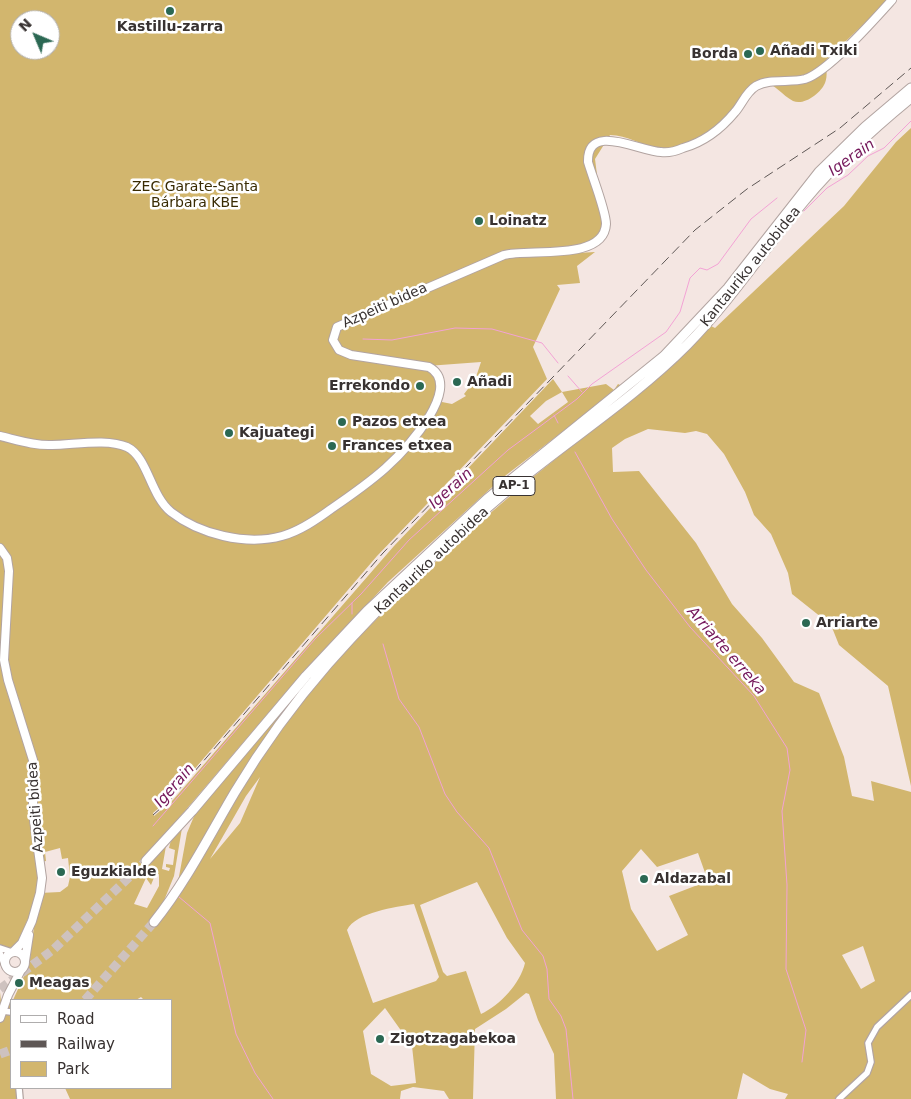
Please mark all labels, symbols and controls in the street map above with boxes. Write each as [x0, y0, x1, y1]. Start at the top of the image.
marker: Kastillu-zarra [164, 5, 176, 17]
north arrow [10, 10, 60, 60]
text: N [15, 15, 35, 35]
place label: Kastillu-zarra [117, 19, 223, 35]
place label: Añadi Txiki [770, 43, 857, 59]
marker: Añadi Txiki [754, 45, 766, 57]
place label: Borda [691, 46, 738, 62]
marker: Borda [742, 48, 754, 60]
water label: Igerain [825, 136, 879, 180]
park label: ZEC Garate-Santa Bárbara KBE [132, 179, 258, 212]
street label: Kantauriko autobidea [697, 203, 805, 331]
place label: Loinatz [489, 213, 547, 229]
marker: Loinatz [473, 215, 485, 227]
street label: Azpeiti bidea [340, 280, 430, 332]
place label: Añadi [467, 374, 512, 390]
marker: Añadi [451, 376, 463, 388]
place label: Errekondo [329, 378, 410, 394]
marker: Errekondo [414, 380, 426, 392]
place label: Pazos etxea [352, 414, 446, 430]
marker: Pazos etxea [336, 416, 348, 428]
place label: Kajuategi [239, 425, 315, 441]
marker: Kajuategi [223, 427, 235, 439]
place label: Frances etxea [342, 438, 452, 454]
marker: Frances etxea [326, 440, 338, 452]
water label: Igerain [426, 465, 476, 513]
road number: AP-1 [493, 476, 535, 496]
street label: Kantauriko autobidea [371, 504, 493, 618]
water label: Arriarte erreka [683, 603, 769, 699]
place label: Arriarte [816, 615, 878, 631]
marker: Arriarte [800, 617, 812, 629]
water label: Igerain [151, 760, 199, 812]
street label: Azpeiti bidea [24, 761, 48, 853]
place label: Eguzkialde [71, 864, 157, 880]
marker: Eguzkialde [55, 866, 67, 878]
place label: Aldazabal [654, 871, 731, 887]
marker: Aldazabal [638, 873, 650, 885]
place label: Meagas [29, 975, 90, 991]
marker: Meagas [13, 977, 25, 989]
legend [10, 999, 172, 1089]
text: Road [57, 1010, 95, 1028]
place label: Zigotzagabekoa [390, 1031, 516, 1047]
marker: Zigotzagabekoa [374, 1033, 386, 1045]
text: Railway [57, 1035, 115, 1053]
text: Park [57, 1060, 89, 1078]

